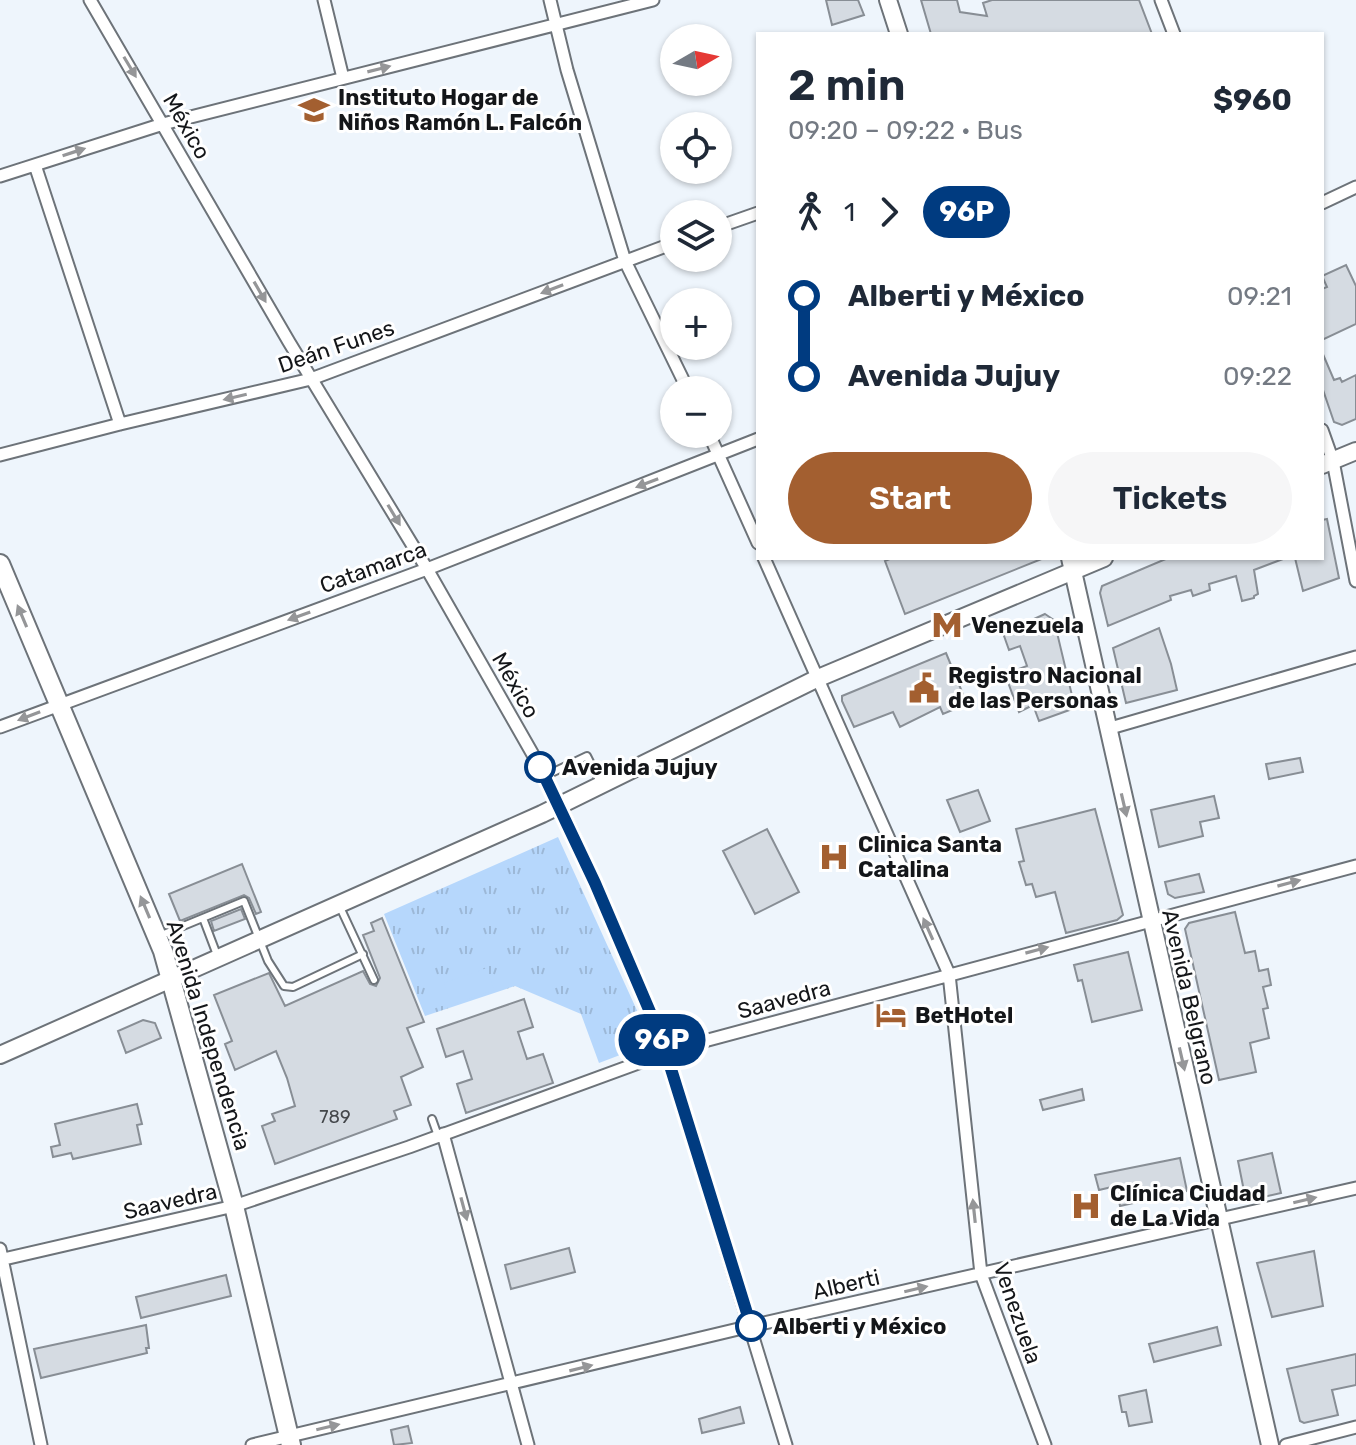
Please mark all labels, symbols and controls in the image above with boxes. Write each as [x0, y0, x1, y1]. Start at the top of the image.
north arrow [660, 24, 732, 96]
map controls [660, 24, 732, 448]
one-way arrow [123, 56, 137, 78]
text: 2 min [788, 59, 906, 111]
one-way arrow [367, 63, 392, 75]
text: $960 [1213, 82, 1292, 118]
place label: Instituto Hogar de Niños Ramón L. Falcón [338, 84, 582, 136]
street label: México [157, 89, 216, 164]
school or university icon: Instituto Hogar de Niños Ramón L. Falcón [297, 93, 331, 127]
button: locate [660, 112, 732, 184]
text: 09:20 – 09:22 · Bus [788, 115, 1023, 146]
one-way arrow [63, 146, 87, 158]
icon: walk [788, 190, 832, 234]
icon: forward [867, 190, 911, 234]
text: 96P [939, 195, 994, 228]
text: 1 [844, 197, 855, 228]
button: layers [660, 200, 732, 272]
text: Alberti y México [848, 278, 1085, 314]
one-way arrow [253, 281, 267, 303]
text: 09:21 [1227, 281, 1292, 312]
one-way arrow [540, 283, 564, 296]
button: + [660, 288, 732, 360]
street label: Deán Funes [275, 314, 398, 379]
text: Avenida Jujuy [848, 358, 1060, 394]
text: 09:22 [1223, 361, 1292, 392]
button: − [660, 376, 732, 448]
one-way arrow [223, 391, 248, 404]
button: Start [788, 452, 1032, 544]
button: Tickets [1048, 452, 1292, 544]
one-way arrow [635, 477, 659, 490]
one-way arrow [387, 504, 401, 526]
street label: Catamarca [316, 536, 430, 599]
one-way arrow [16, 604, 29, 628]
metro station icon: Venezuela [930, 608, 964, 642]
one-way arrow [287, 610, 311, 623]
place label: Venezuela [971, 612, 1084, 639]
street label: México [486, 648, 545, 723]
place label: Registro Nacional de las Personas [948, 662, 1142, 714]
public building icon: Registro Nacional de las Personas [907, 671, 941, 705]
one-way arrow [17, 710, 41, 723]
marker: Avenida Jujuy [525, 752, 555, 782]
place label: Avenida Jujuy [562, 754, 718, 781]
one-way arrow [1118, 793, 1131, 818]
place label: Clinica Santa Catalina [858, 831, 1002, 883]
hospital icon: Clinica Santa Catalina [817, 840, 851, 874]
one-way arrow [1276, 877, 1301, 889]
one-way arrow [138, 895, 151, 919]
street label: Avenida Belgrano [1156, 907, 1223, 1087]
street label: Avenida Independencia [161, 917, 256, 1154]
one-way arrow [921, 917, 935, 940]
one-way arrow [1025, 944, 1050, 956]
street label: Saavedra [735, 974, 834, 1025]
hotel icon: BetHotel [874, 998, 908, 1032]
place label: BetHotel [915, 1002, 1013, 1029]
line badge: 96P [616, 1014, 708, 1066]
text: 96P [635, 1023, 689, 1056]
one-way arrow [1176, 1046, 1189, 1071]
house number: 789 [319, 1106, 351, 1128]
street label: Saavedra [121, 1178, 220, 1225]
place label: Clínica Ciudad de La Vida [1110, 1180, 1266, 1232]
hospital icon: Clínica Ciudad de La Vida [1069, 1189, 1103, 1223]
one-way arrow [1293, 1193, 1318, 1206]
one-way arrow [458, 1197, 470, 1222]
one-way arrow [967, 1198, 980, 1223]
street label: Venezuela [988, 1259, 1047, 1367]
street label: Alberti [810, 1264, 882, 1305]
one-way arrow [903, 1282, 928, 1295]
marker: Alberti y México [736, 1311, 766, 1341]
place label: Alberti y México [773, 1313, 947, 1340]
one-way arrow [568, 1361, 593, 1374]
one-way arrow [315, 1421, 340, 1433]

